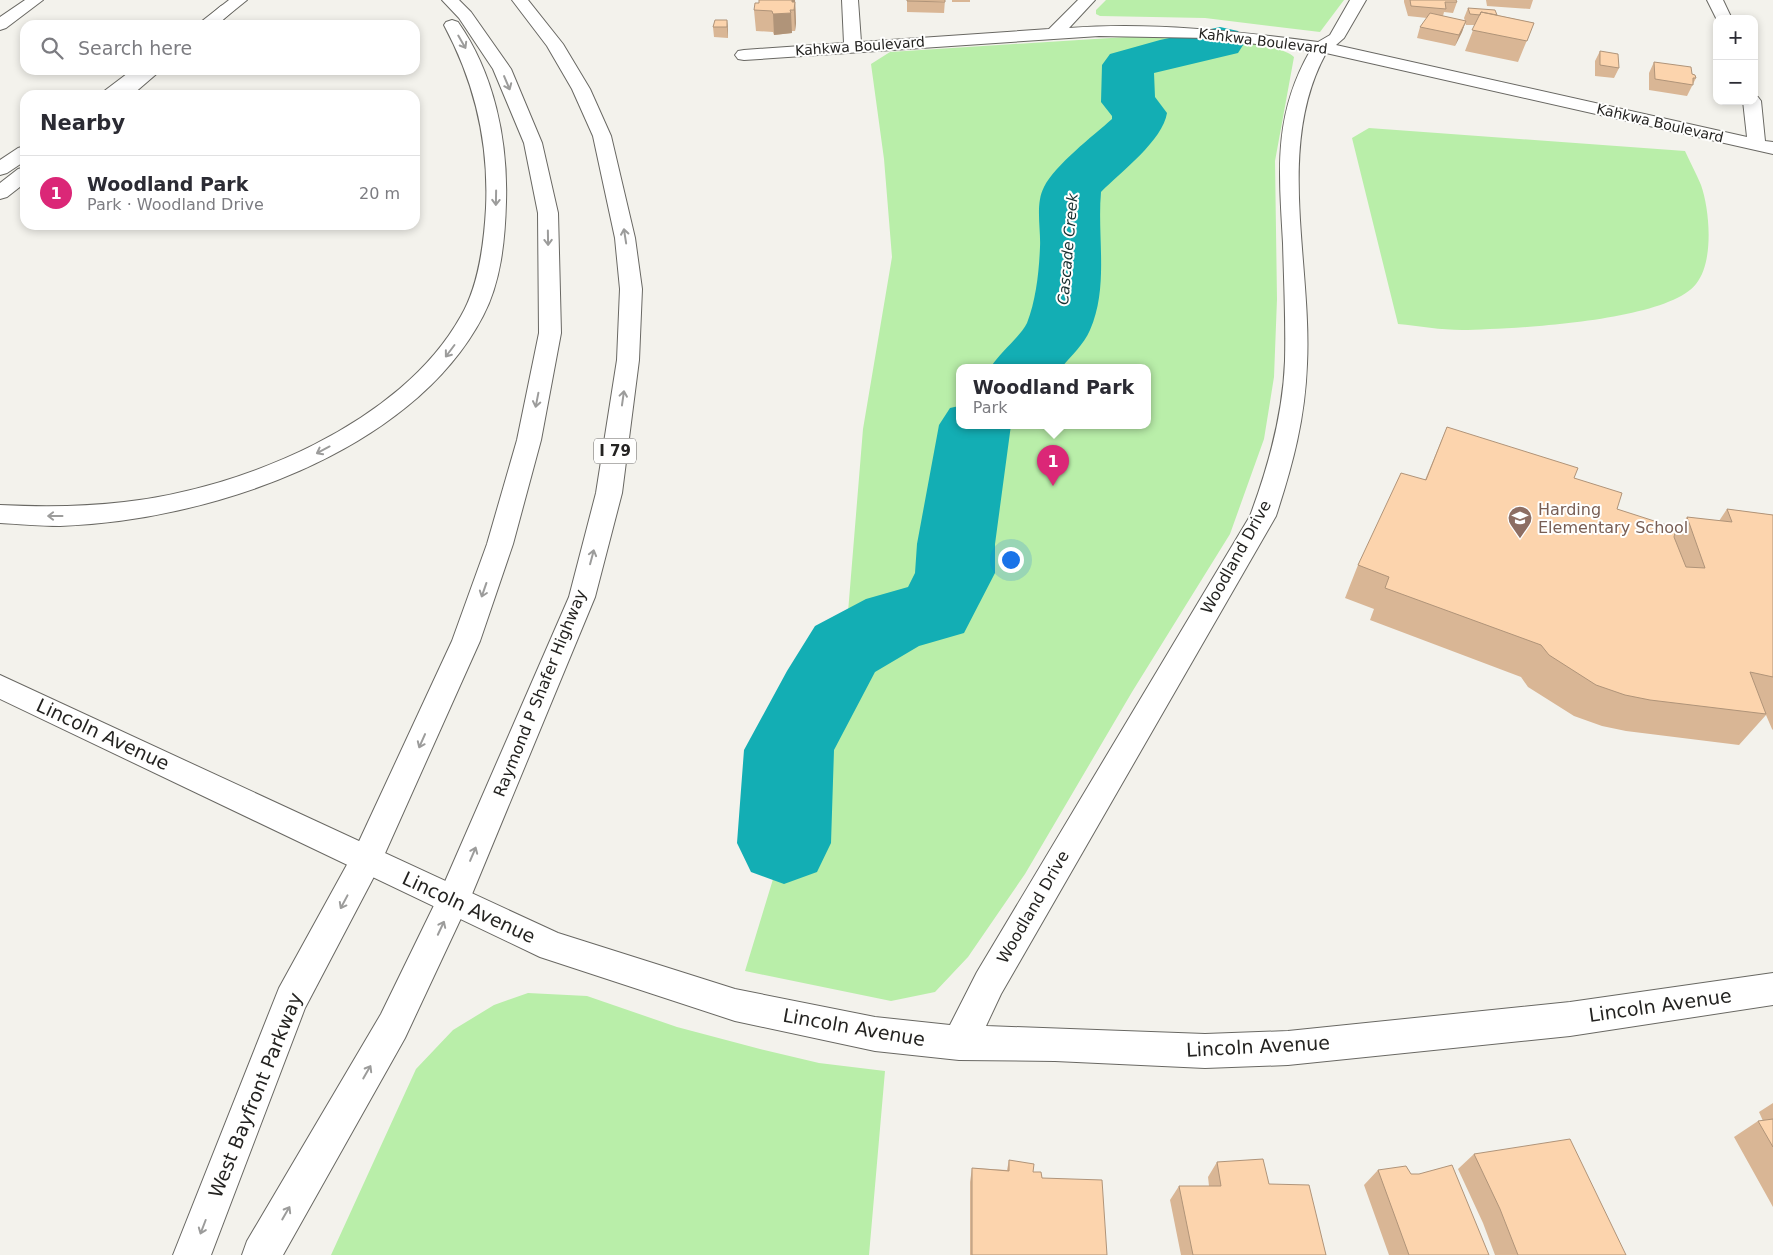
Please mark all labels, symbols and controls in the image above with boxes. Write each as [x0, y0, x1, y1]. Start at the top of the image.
map controls [1713, 15, 1758, 105]
button: + [1713, 15, 1758, 60]
search box [20, 20, 420, 75]
street label: Kahkwa Boulevard [1198, 25, 1328, 57]
street label: Kahkwa Boulevard [795, 33, 925, 59]
icon: search [38, 34, 66, 62]
one-way arrow [457, 34, 467, 49]
text: Search here [78, 37, 192, 59]
button: − [1713, 60, 1758, 105]
one-way arrow [503, 75, 513, 90]
street label: Kahkwa Boulevard [1595, 101, 1725, 145]
text: Nearby [40, 111, 125, 135]
text: Woodland Park [87, 173, 248, 195]
text: 1 [50, 184, 62, 203]
text: 20 m [359, 184, 400, 203]
one-way arrow [491, 190, 501, 206]
water label: Cascade Creek [1054, 191, 1082, 306]
text: Park · Woodland Drive [87, 195, 264, 214]
one-way arrow [619, 229, 629, 245]
one-way arrow [543, 230, 553, 246]
one-way arrow [445, 344, 456, 357]
popup [956, 364, 1151, 429]
text: Woodland Park [973, 376, 1134, 398]
one-way arrow [618, 390, 628, 406]
one-way arrow [532, 391, 542, 407]
text: Park [973, 398, 1007, 417]
road number: I 79 [594, 438, 636, 464]
one-way arrow [315, 445, 330, 455]
pin: 1 [1037, 445, 1069, 486]
street label: Woodland Drive [1197, 497, 1275, 617]
place label: Harding Elementary School [1538, 500, 1688, 537]
school or university icon: Harding Elementary School [1507, 505, 1533, 539]
one-way arrow [48, 511, 64, 521]
your location [998, 547, 1024, 573]
one-way arrow [588, 550, 597, 566]
one-way arrow [479, 582, 488, 598]
street label: Raymond P Shafer Highway [490, 587, 590, 799]
street label: Lincoln Avenue [33, 694, 173, 774]
one-way arrow [417, 733, 426, 748]
one-way arrow [469, 847, 479, 862]
street label: Woodland Drive [993, 847, 1073, 967]
street label: Lincoln Avenue [399, 867, 539, 947]
one-way arrow [339, 894, 348, 909]
one-way arrow [436, 920, 446, 935]
street label: Lincoln Avenue [1587, 984, 1733, 1026]
street label: West Bayfront Parkway [204, 989, 306, 1201]
street label: Lincoln Avenue [781, 1004, 927, 1050]
street label: Lincoln Avenue [1186, 1031, 1330, 1061]
one-way arrow [362, 1065, 372, 1080]
one-way arrow [281, 1206, 291, 1220]
one-way arrow [197, 1219, 207, 1234]

